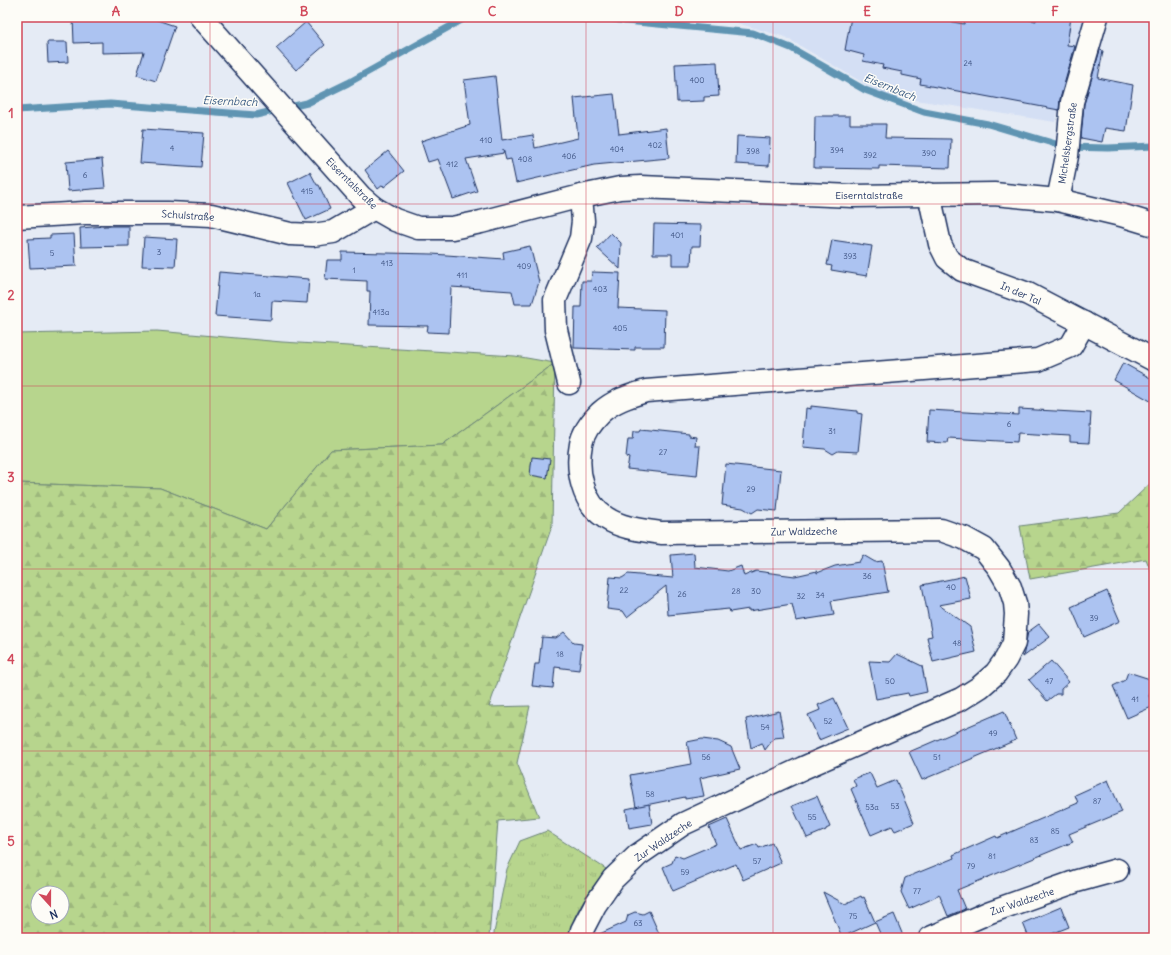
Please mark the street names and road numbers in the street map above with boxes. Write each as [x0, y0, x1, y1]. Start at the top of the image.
street label: Michelsbergstraße [1055, 101, 1080, 185]
street label: Eiserntalstraße [323, 155, 380, 212]
street label: Eiserntalstraße [835, 189, 903, 202]
street label: Schulstraße [161, 207, 215, 224]
street label: In der Tal [999, 279, 1043, 308]
street label: Zur Waldzeche [771, 524, 837, 539]
street label: Zur Waldzeche [632, 816, 695, 864]
street label: Zur Waldzeche [989, 884, 1056, 918]

